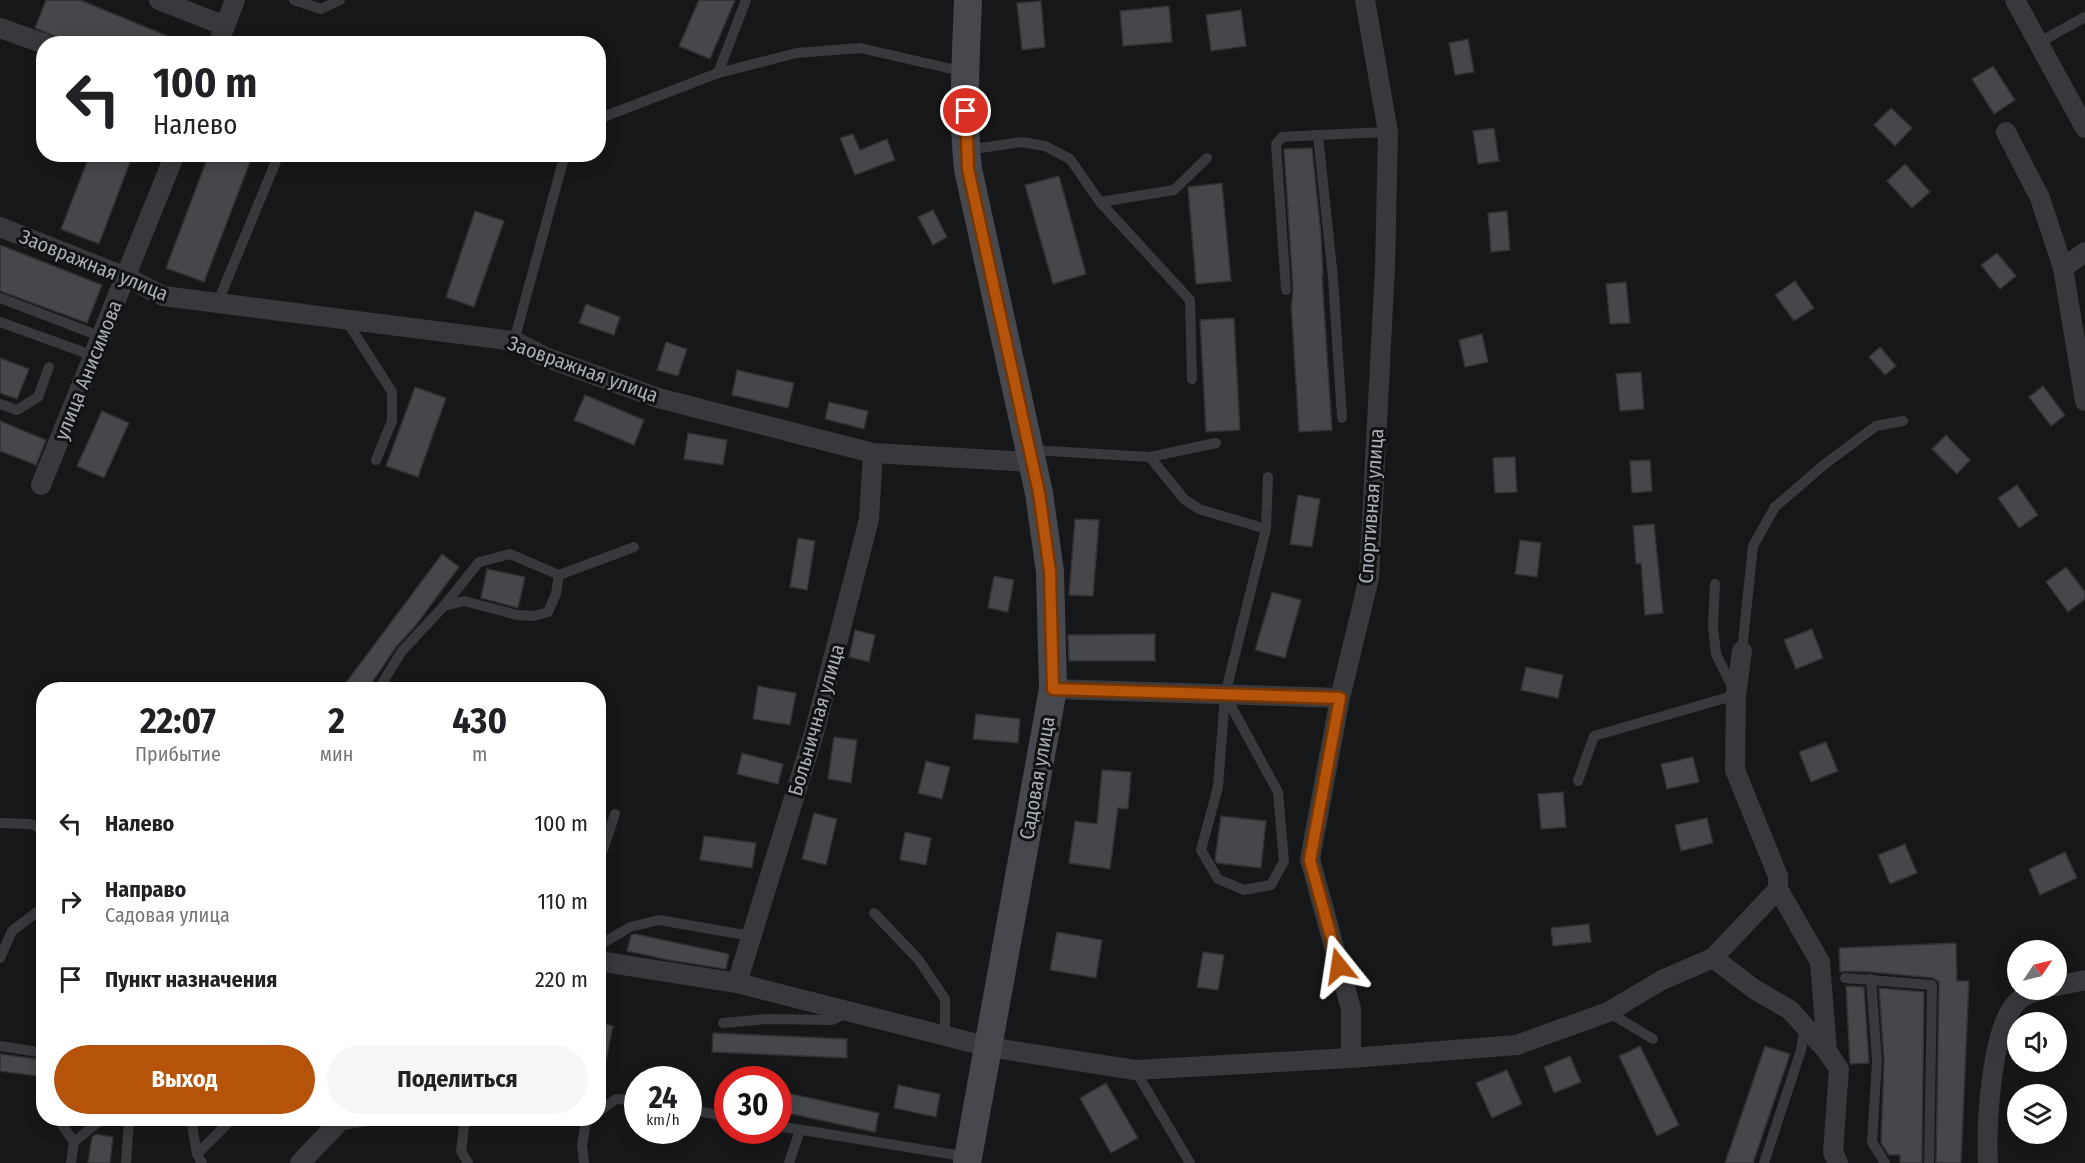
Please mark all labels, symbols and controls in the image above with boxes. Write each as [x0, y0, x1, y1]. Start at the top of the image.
text: 100 m [153, 58, 257, 108]
icon: left [54, 60, 132, 138]
pin [940, 85, 991, 136]
icon: arrive [949, 94, 982, 127]
text: Налево [153, 109, 237, 141]
street label: Заовражная улица [16, 224, 172, 306]
street label: улица Анисимова [49, 297, 127, 443]
street label: Заовражная улица [505, 331, 661, 407]
street label: Спортивная улица [1354, 428, 1388, 584]
street label: Больничная улица [783, 641, 849, 799]
text: 22:07 [140, 699, 216, 743]
text: 2 [328, 699, 345, 743]
text: 430 [452, 699, 507, 743]
street label: Садовая улица [1014, 715, 1060, 841]
text: Прибытие [135, 742, 221, 766]
text: мин [320, 742, 353, 766]
text: m [472, 742, 487, 766]
icon: left [54, 807, 87, 840]
text: Налево [105, 810, 174, 837]
text: 100 m [534, 810, 588, 837]
text: Направо [105, 876, 186, 903]
icon: right [54, 885, 87, 918]
text: 110 m [538, 888, 588, 915]
text: Садовая улица [105, 903, 230, 927]
position arrow [1307, 934, 1371, 998]
north arrow [2007, 940, 2067, 1000]
map controls [2007, 940, 2067, 1144]
icon: arrive [54, 963, 87, 996]
text: Пункт назначения [105, 966, 277, 993]
text: 220 m [535, 966, 588, 993]
button: sound [2007, 1012, 2067, 1072]
button: Выход [54, 1045, 315, 1114]
button: Поделиться [327, 1045, 588, 1114]
speed limit sign: 30 [714, 1066, 792, 1144]
text: 24 [649, 1080, 677, 1116]
button: layers [2007, 1084, 2067, 1144]
text: km/h [646, 1111, 680, 1129]

